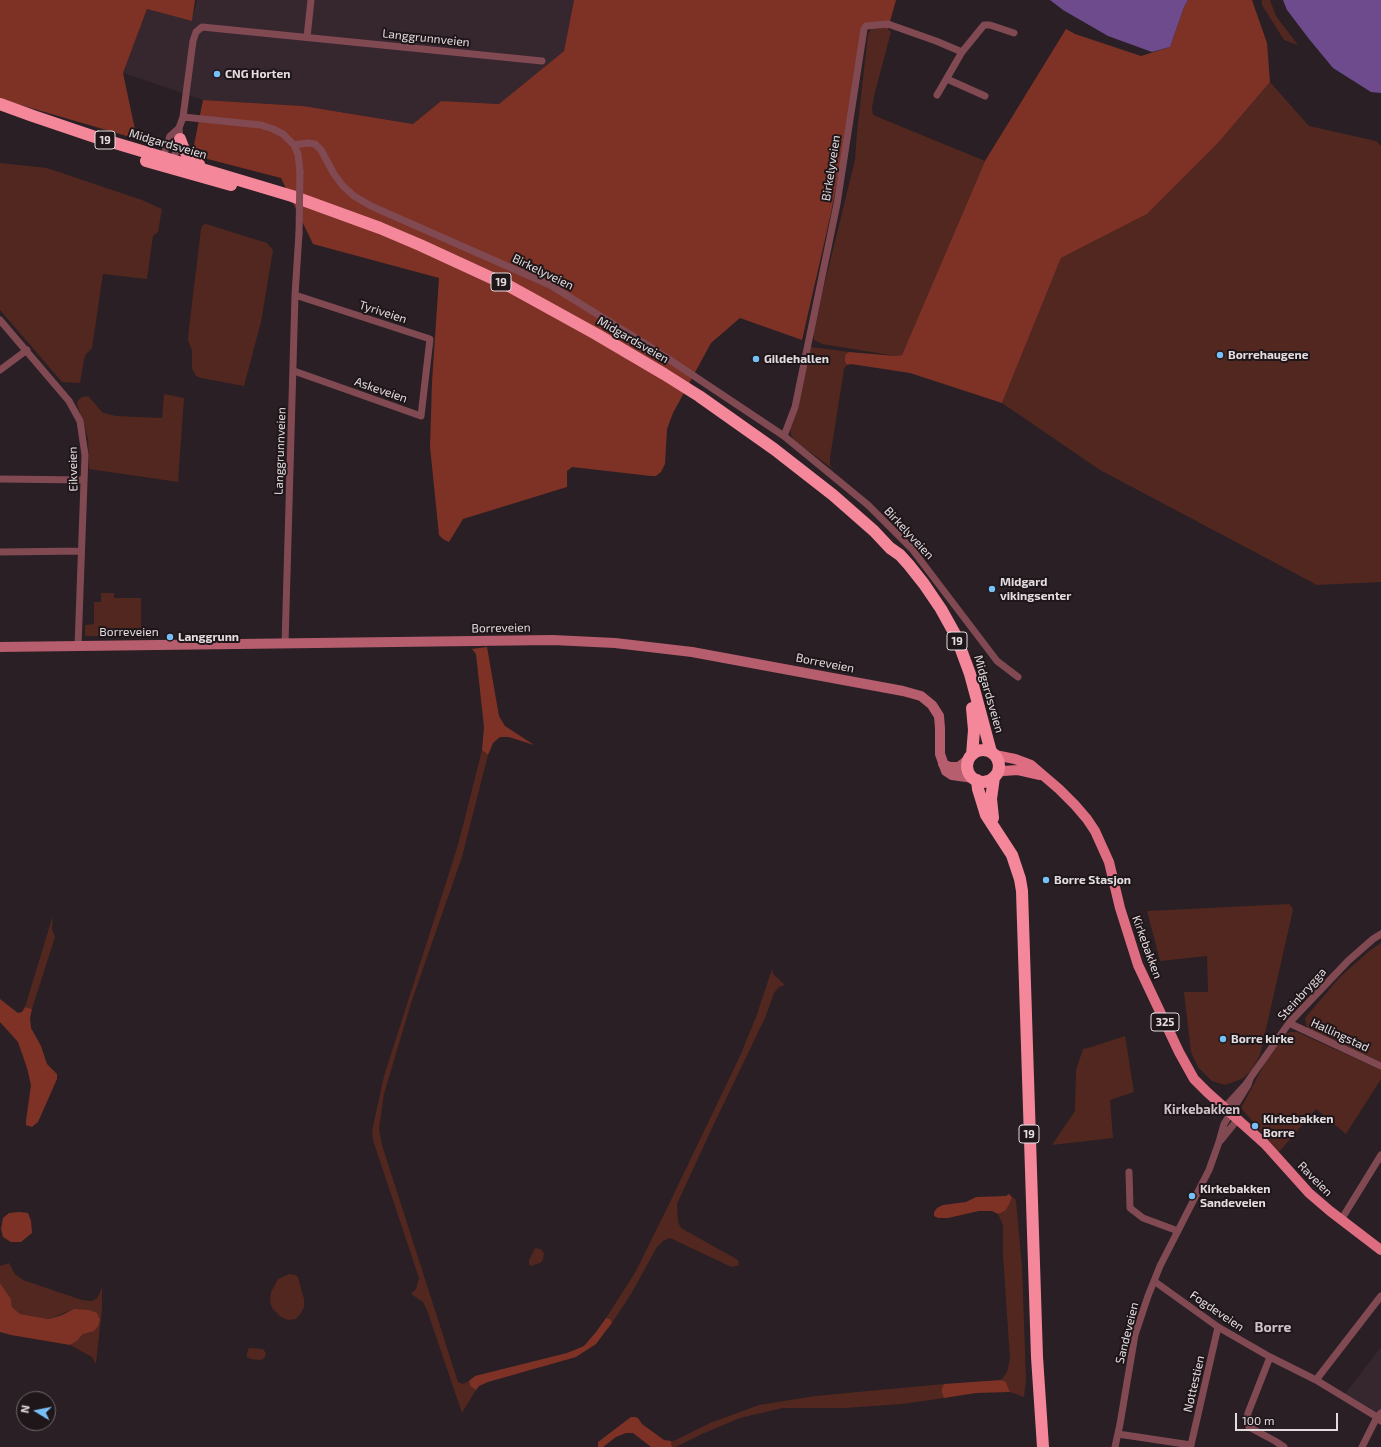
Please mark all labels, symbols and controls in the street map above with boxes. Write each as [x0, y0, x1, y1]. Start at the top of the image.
street label: Langgrunnveien [382, 26, 470, 50]
place label: CNG Horten [225, 67, 290, 81]
marker: CNG Horten [212, 69, 222, 79]
street label: Midgardsveien [127, 126, 209, 162]
road number: 19 [95, 131, 115, 149]
street label: Birkelyveien [819, 134, 843, 202]
street label: Birkelyveien [510, 251, 576, 293]
road number: 19 [491, 273, 511, 291]
street label: Tyriveien [357, 298, 409, 326]
street label: Midgardsveien [595, 314, 671, 366]
place label: Borrehaugene [1228, 348, 1308, 362]
marker: Borrehaugene [1215, 350, 1225, 360]
place label: Gildehallen [764, 352, 829, 366]
marker: Gildehallen [751, 354, 761, 364]
street label: Askeveien [353, 374, 409, 406]
street label: Langgrunnveien [271, 407, 289, 495]
street label: Eikveien [65, 446, 81, 492]
street label: Birkelyveien [881, 504, 937, 562]
place label: Midgard vikingsenter [1000, 575, 1071, 603]
marker: Midgard vikingsenter [987, 584, 997, 594]
street label: Borreveien [471, 620, 531, 636]
street label: Borreveien [99, 625, 159, 639]
place label: Langgrunn [178, 630, 239, 644]
marker: Langgrunn [165, 632, 175, 642]
road number: 19 [947, 632, 967, 650]
street label: Borreveien [795, 650, 855, 676]
street label: Midgardsveien [971, 653, 1007, 735]
place label: Borre Stasjon [1054, 873, 1131, 887]
marker: Borre Stasjon [1041, 875, 1051, 885]
street label: Kirkebakken [1129, 913, 1165, 981]
street label: Steinbrygga [1275, 965, 1329, 1023]
road number: 325 [1151, 1013, 1179, 1031]
street label: Hallingstad [1309, 1015, 1371, 1055]
place label: Borre kirke [1231, 1032, 1294, 1046]
marker: Borre kirke [1218, 1034, 1228, 1044]
district label: Kirkebakken [1164, 1102, 1240, 1118]
place label: Kirkebakken Borre [1263, 1112, 1333, 1140]
marker: Kirkebakken Borre [1250, 1121, 1260, 1131]
road number: 19 [1019, 1125, 1039, 1143]
street label: Raveien [1295, 1159, 1335, 1199]
place label: Kirkebakken Sandeveien [1200, 1182, 1270, 1210]
marker: Kirkebakken Sandeveien [1187, 1191, 1197, 1201]
street label: Fogdeveien [1187, 1288, 1247, 1334]
street label: Sandeveien [1112, 1301, 1142, 1365]
district label: Borre [1255, 1319, 1291, 1335]
street label: Nøttestien [1180, 1354, 1208, 1414]
north arrow [16, 1391, 56, 1431]
text: N [18, 1404, 32, 1414]
scale bar [1237, 1405, 1340, 1431]
text: 100 m [1242, 1413, 1274, 1427]

